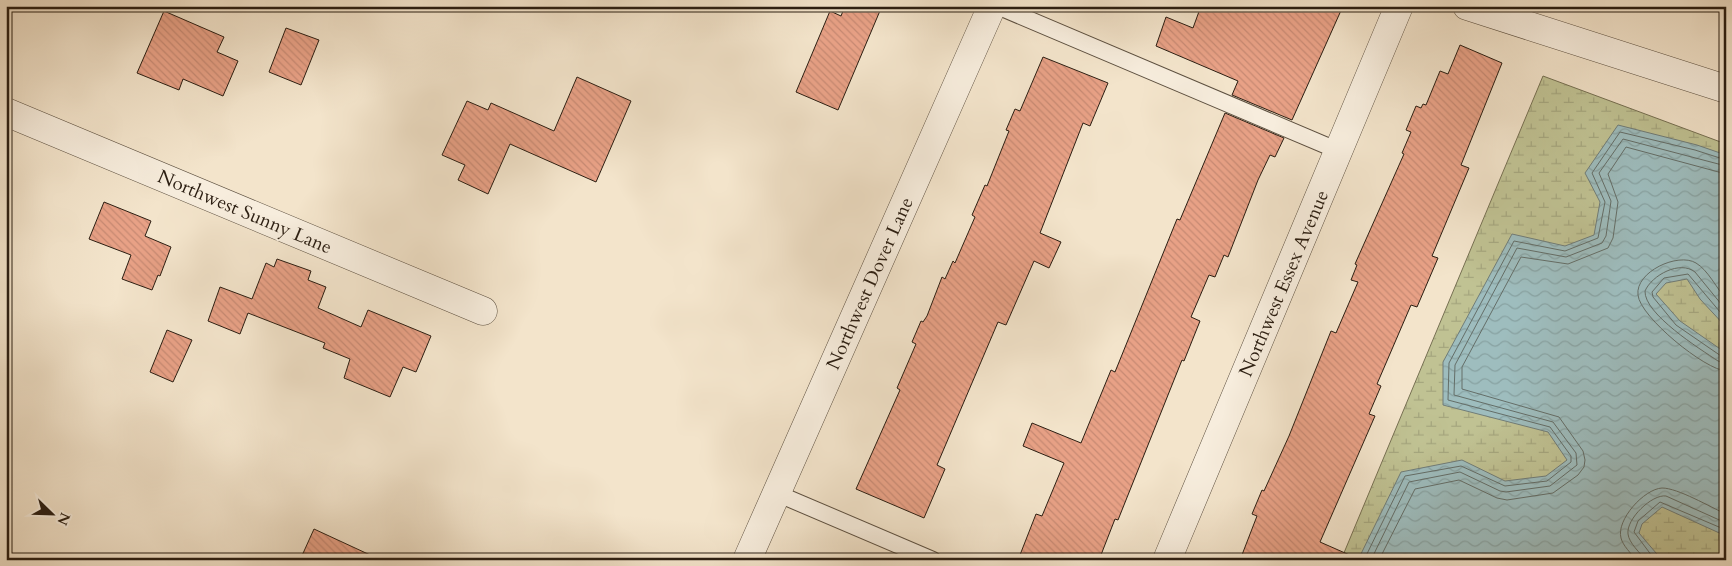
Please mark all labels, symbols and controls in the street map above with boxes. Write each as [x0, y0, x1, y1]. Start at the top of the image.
street label: Northwest Sunny Lane [153, 163, 336, 260]
street label: Northwest Essex Avenue [1233, 186, 1335, 381]
street label: Northwest Dover Lane [820, 193, 920, 374]
north arrow [28, 488, 78, 538]
text: N [52, 510, 75, 528]

